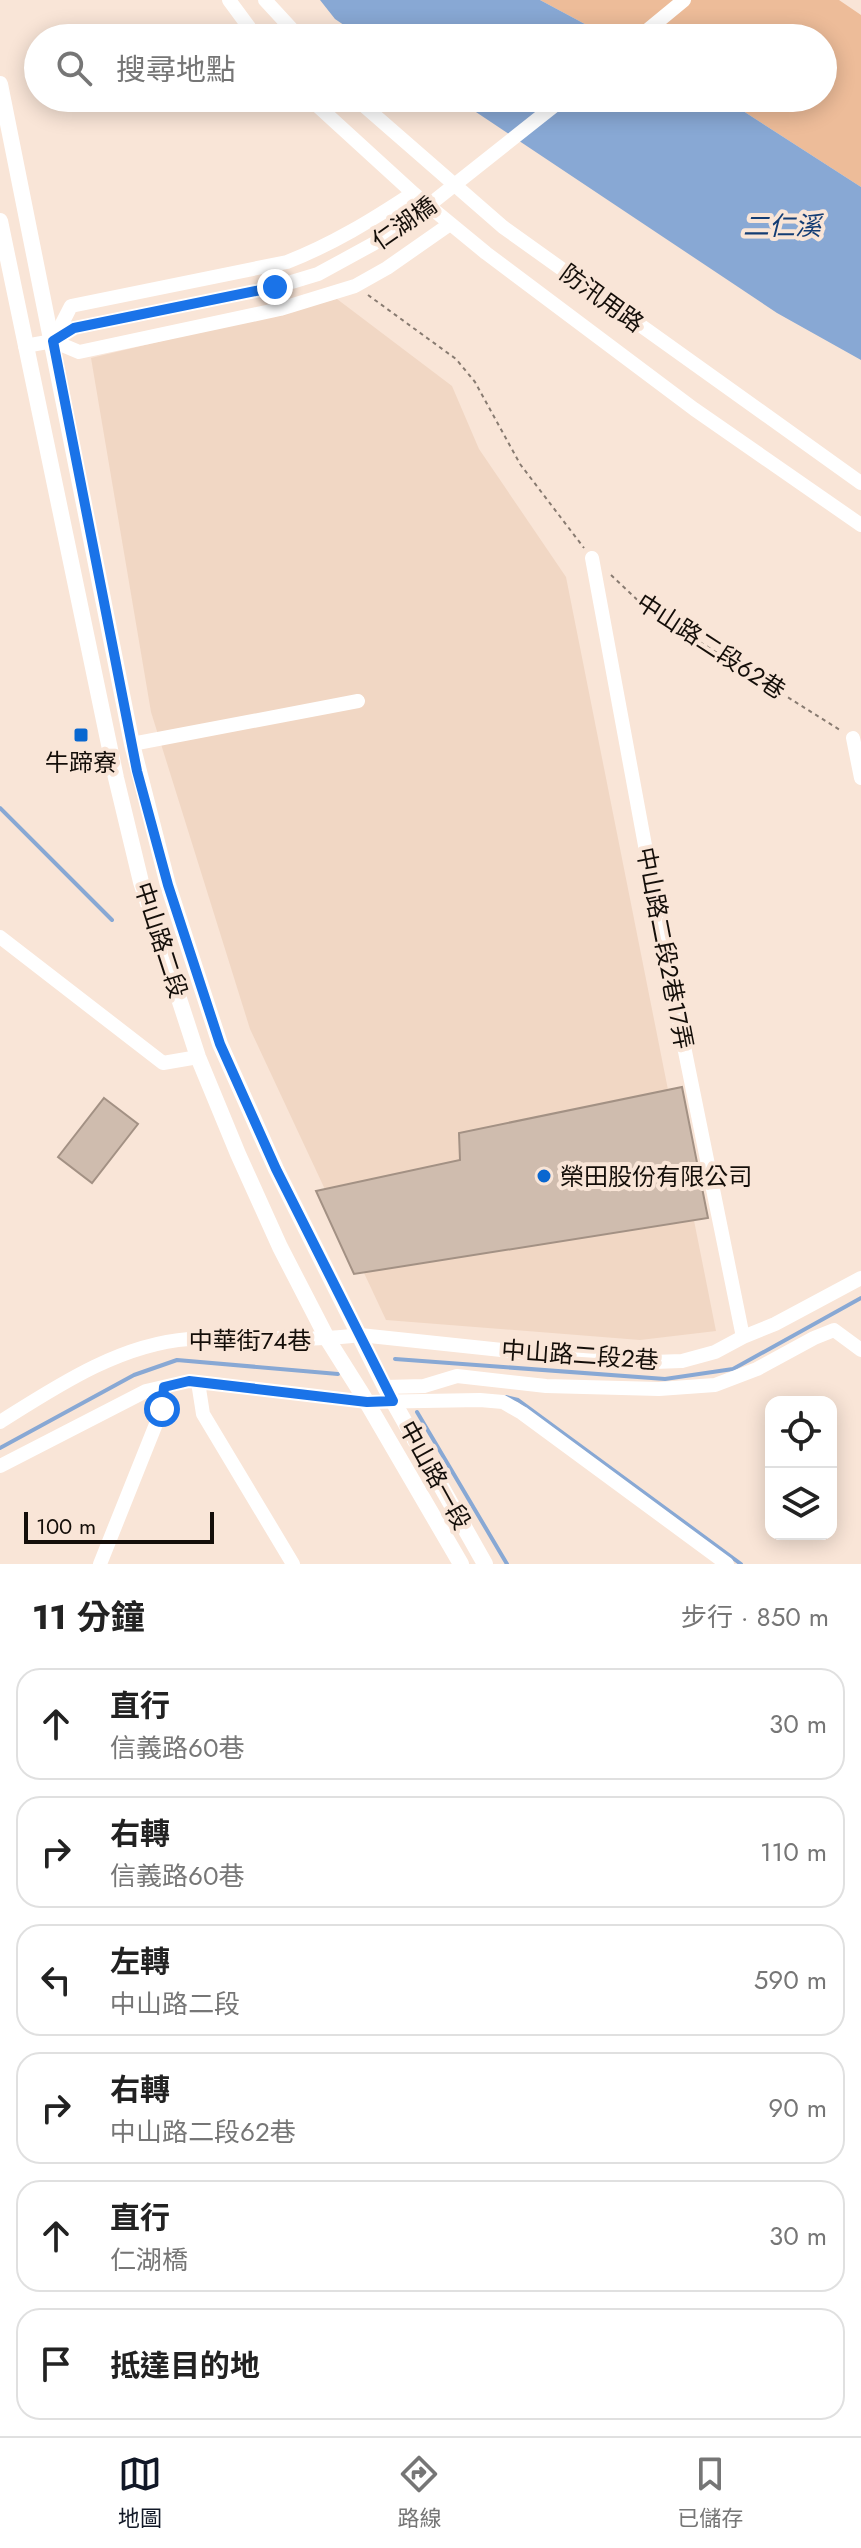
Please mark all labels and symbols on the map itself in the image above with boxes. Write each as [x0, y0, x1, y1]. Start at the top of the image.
street label: 仁湖橋 [364, 188, 444, 258]
water label: 二仁溪 [743, 207, 825, 245]
street label: 防汛用路 [553, 256, 651, 340]
route end [257, 269, 293, 305]
street label: 中山路二段62巷 [630, 585, 792, 707]
marker: 牛蹄寮 [72, 726, 90, 744]
place label: 牛蹄寮 [45, 745, 117, 780]
street label: 中山路二段2巷17弄 [628, 844, 702, 1052]
street label: 中山路二段 [126, 878, 196, 1002]
place label: 榮田股份有限公司 [560, 1159, 752, 1194]
marker: 榮田股份有限公司 [535, 1167, 553, 1185]
street label: 中華街74巷 [189, 1323, 311, 1358]
street label: 中山路二段2巷 [500, 1332, 660, 1378]
route start [144, 1391, 180, 1427]
street label: 中山路一段 [391, 1414, 479, 1536]
scale bar [24, 1508, 214, 1544]

